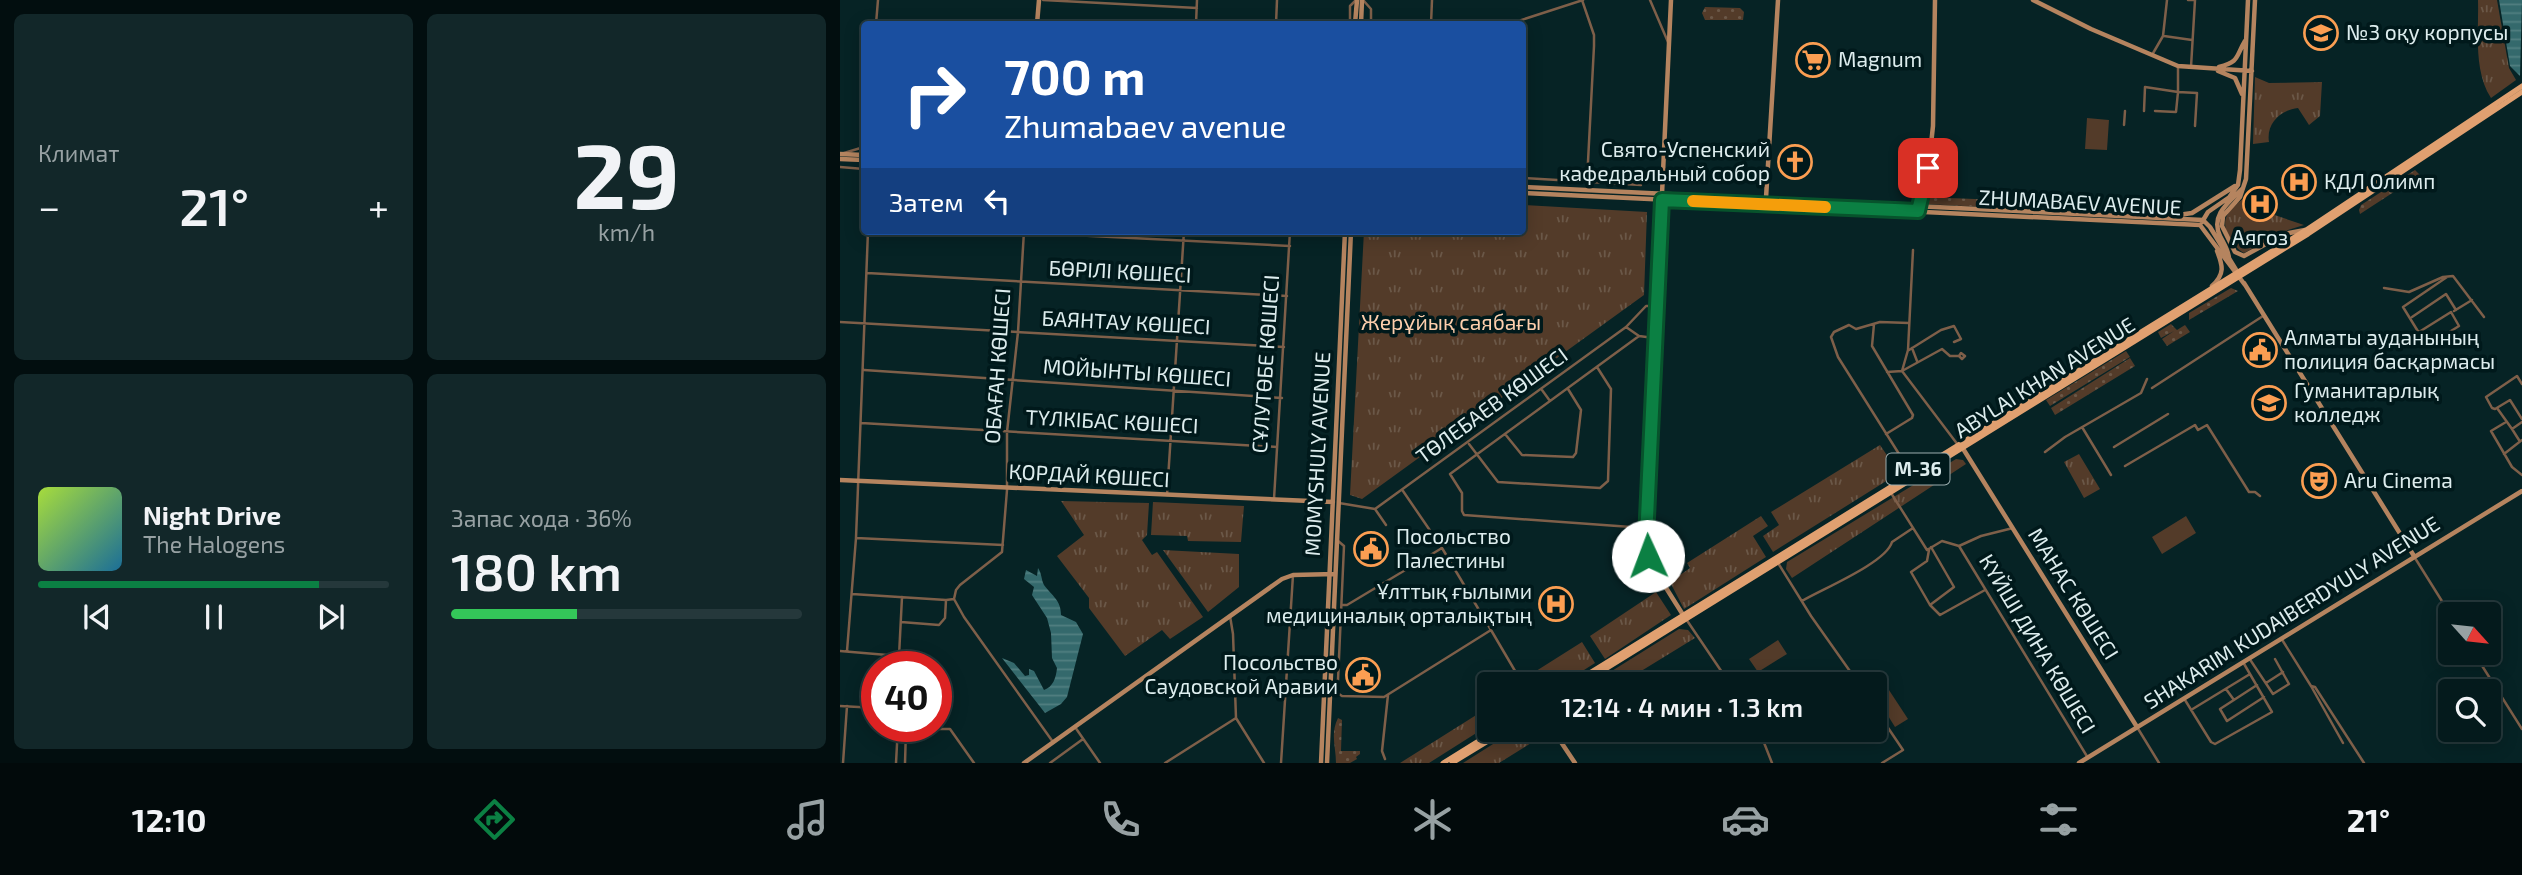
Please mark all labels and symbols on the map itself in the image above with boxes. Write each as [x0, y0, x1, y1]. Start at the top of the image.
school or university icon: №3 оқу корпусы [2302, 14, 2340, 52]
place label: №3 оқу корпусы [2346, 19, 2508, 45]
supermarket icon: Magnum [1794, 41, 1832, 79]
place label: Magnum [1838, 46, 1922, 71]
place label: Свято-Успенский кафедральный собор [1559, 136, 1770, 185]
pin [1898, 138, 1958, 198]
church icon: Свято-Успенский кафедральный собор [1776, 143, 1814, 181]
hospital icon: КДЛ Олимп [2280, 163, 2318, 201]
place label: КДЛ Олимп [2324, 168, 2435, 193]
street label: ZHUMABAEV AVENUE [1978, 184, 2182, 219]
hospital icon: Аягоз [2241, 185, 2279, 223]
place label: Аягоз [2232, 224, 2288, 249]
street label: БӨРІЛІ КӨШЕСІ [1048, 254, 1192, 287]
street label: СҰЛУТӨБЕ КӨШЕСІ [1246, 274, 1283, 454]
street label: ОБАҒАН КӨШЕСІ [979, 287, 1014, 445]
street label: БАЯНТАУ КӨШЕСІ [1041, 305, 1211, 338]
park label: Жерұйық саябағы [1361, 309, 1541, 334]
street label: ABYLAI KHAN AVENUE [1949, 311, 2139, 442]
place label: Алматы ауданының полиция басқармасы [2284, 324, 2495, 373]
public building icon: Алматы ауданының полиция басқармасы [2241, 331, 2279, 369]
street label: ТӨЛЕБАЕВ КӨШЕСІ [1411, 341, 1572, 468]
street label: MOMYSHULY AVENUE [1299, 351, 1334, 557]
street label: МОЙЫНТЫ КӨШЕСІ [1042, 352, 1232, 391]
place label: Гуманитарлық колледж [2294, 377, 2439, 426]
school or university icon: Гуманитарлық колледж [2250, 384, 2288, 422]
street label: ТҮЛКІБАС КӨШЕСІ [1025, 403, 1199, 438]
road number: M-36 [1886, 454, 1950, 484]
street label: ҚОРДАЙ КӨШЕСІ [1008, 458, 1170, 491]
theatre icon: Aru Cinema [2300, 462, 2338, 500]
place label: Aru Cinema [2344, 467, 2453, 492]
street label: SHAKARIM KUDAIBERDYULY AVENUE [2139, 510, 2444, 713]
position arrow [1611, 519, 1685, 593]
place label: Посольство Палестины [1396, 523, 1511, 572]
street label: МАНАС КӨШЕСІ [2024, 523, 2125, 663]
public building icon: Посольство Палестины [1352, 530, 1390, 568]
street label: КҮЙШІ ДИНА КӨШЕСІ [1975, 549, 2102, 737]
place label: Ұлттық ғылыми медициналық орталықтың [1266, 578, 1532, 627]
hospital icon: Ұлттық ғылыми медициналық орталықтың [1537, 585, 1575, 623]
north arrow [2438, 602, 2501, 665]
place label: Посольство Саудовской Аравии [1145, 649, 1338, 699]
speed limit sign: 40 [861, 651, 952, 742]
public building icon: Посольство Саудовской Аравии [1344, 656, 1382, 694]

